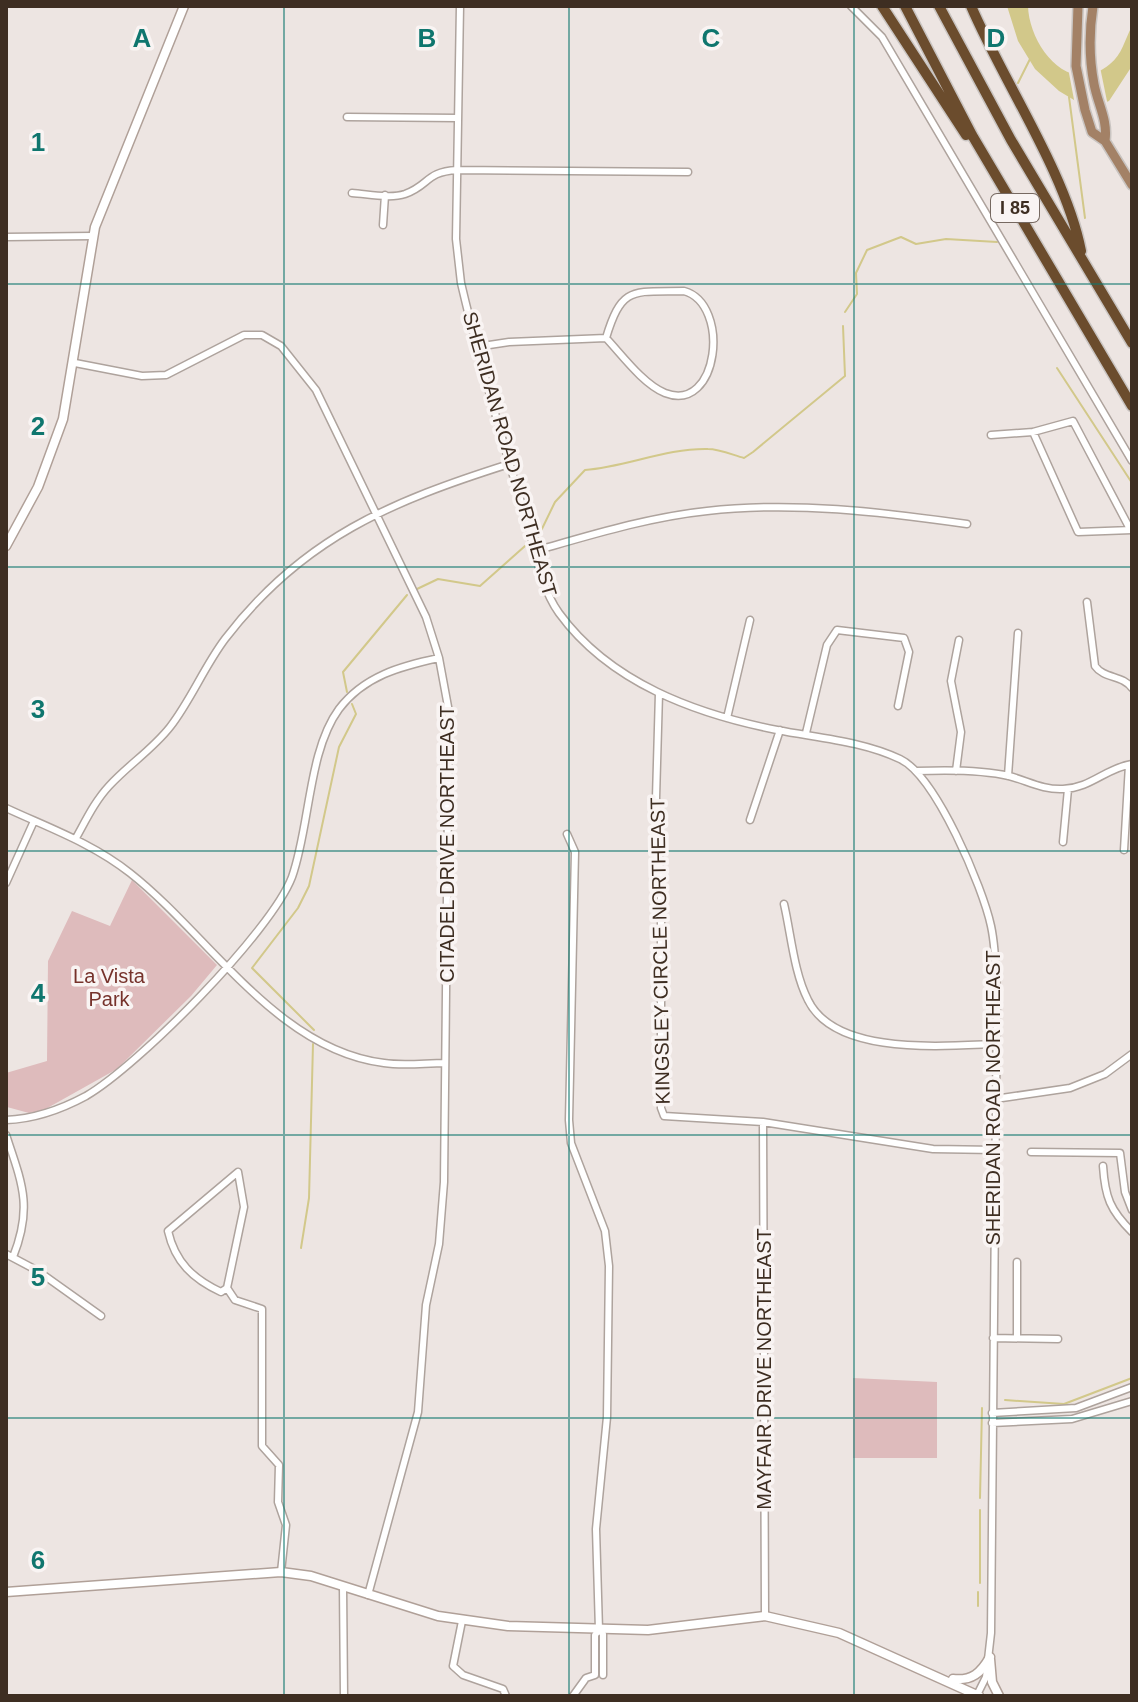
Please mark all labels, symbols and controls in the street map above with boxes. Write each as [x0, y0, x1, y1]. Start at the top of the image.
text: A [133, 23, 152, 53]
text: B [418, 23, 436, 53]
text: C [702, 23, 721, 53]
text: D [987, 23, 1005, 53]
text: 1 [31, 127, 45, 157]
road number: I 85 [991, 194, 1039, 222]
street label: SHERIDAN ROAD NORTHEAST [459, 309, 561, 599]
text: 2 [31, 411, 45, 441]
text: 3 [31, 694, 45, 724]
street label: CITADEL DRIVE NORTHEAST [436, 705, 458, 983]
street label: KINGSLEY CIRCLE NORTHEAST [646, 797, 674, 1105]
street label: SHERIDAN ROAD NORTHEAST [982, 950, 1004, 1246]
park label: La Vista Park [73, 965, 146, 1010]
text: 4 [31, 978, 46, 1008]
street label: MAYFAIR DRIVE NORTHEAST [753, 1228, 775, 1510]
text: 5 [31, 1262, 45, 1292]
text: 6 [31, 1545, 45, 1575]

